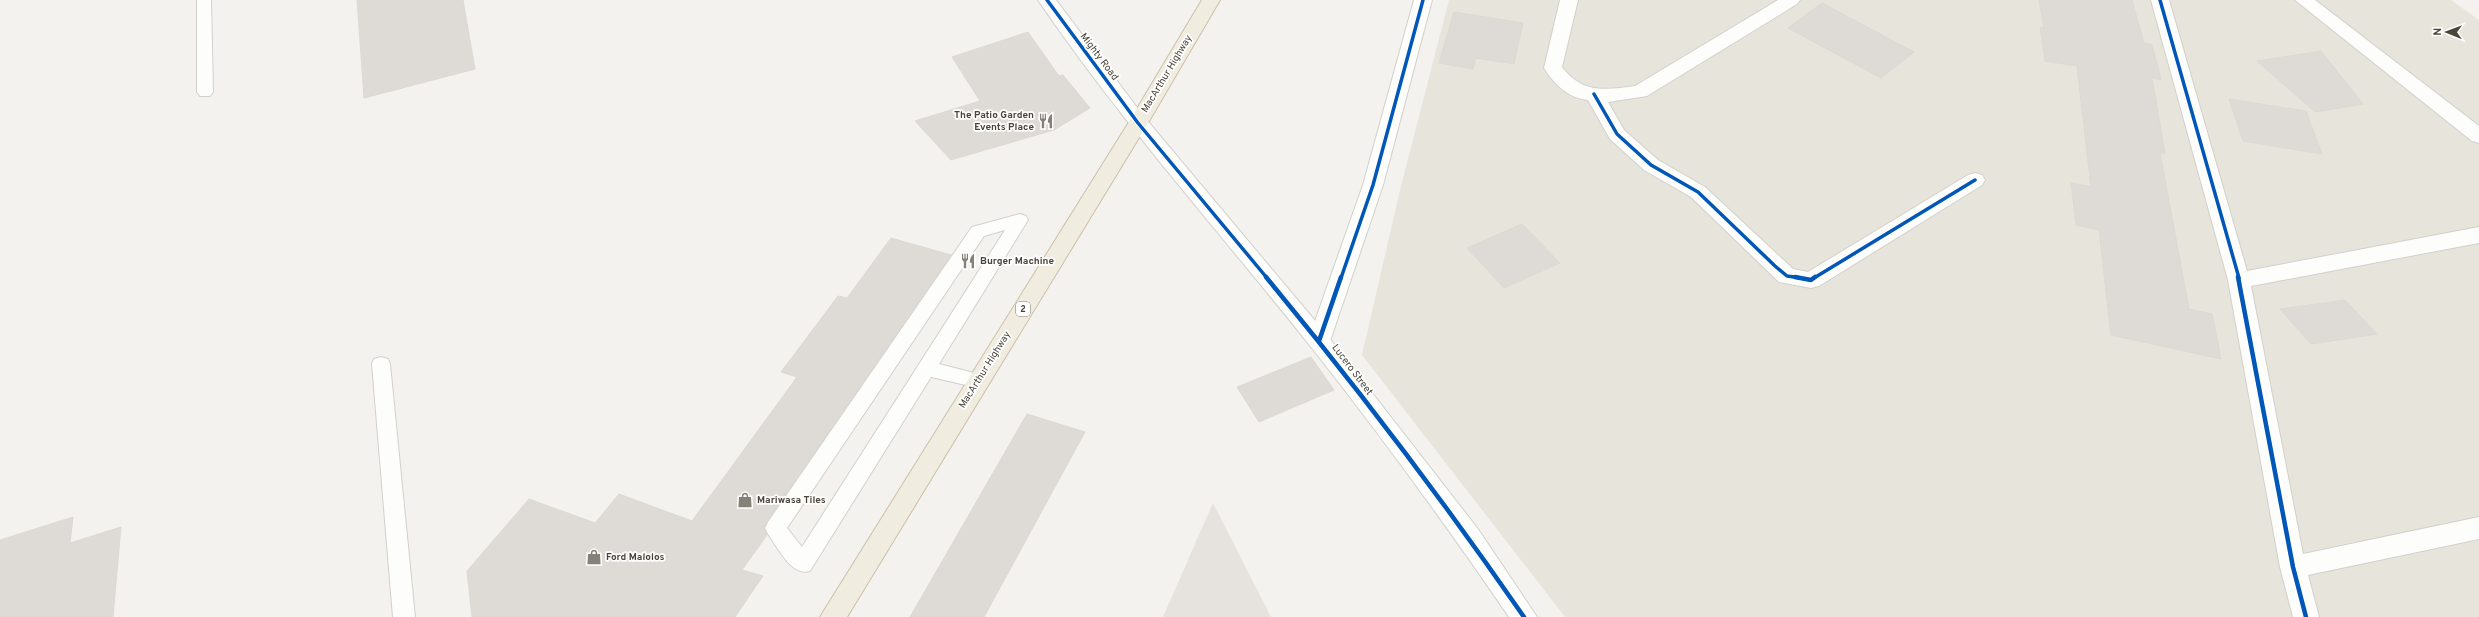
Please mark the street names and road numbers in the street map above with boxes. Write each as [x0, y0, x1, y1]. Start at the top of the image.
street label: Mighty Road [1077, 31, 1121, 83]
street label: MacArthur Highway [1139, 33, 1195, 115]
road number: 2 [1016, 302, 1030, 316]
street label: MacArthur Highway [956, 329, 1014, 411]
street label: Lucero Street [1329, 342, 1376, 398]

